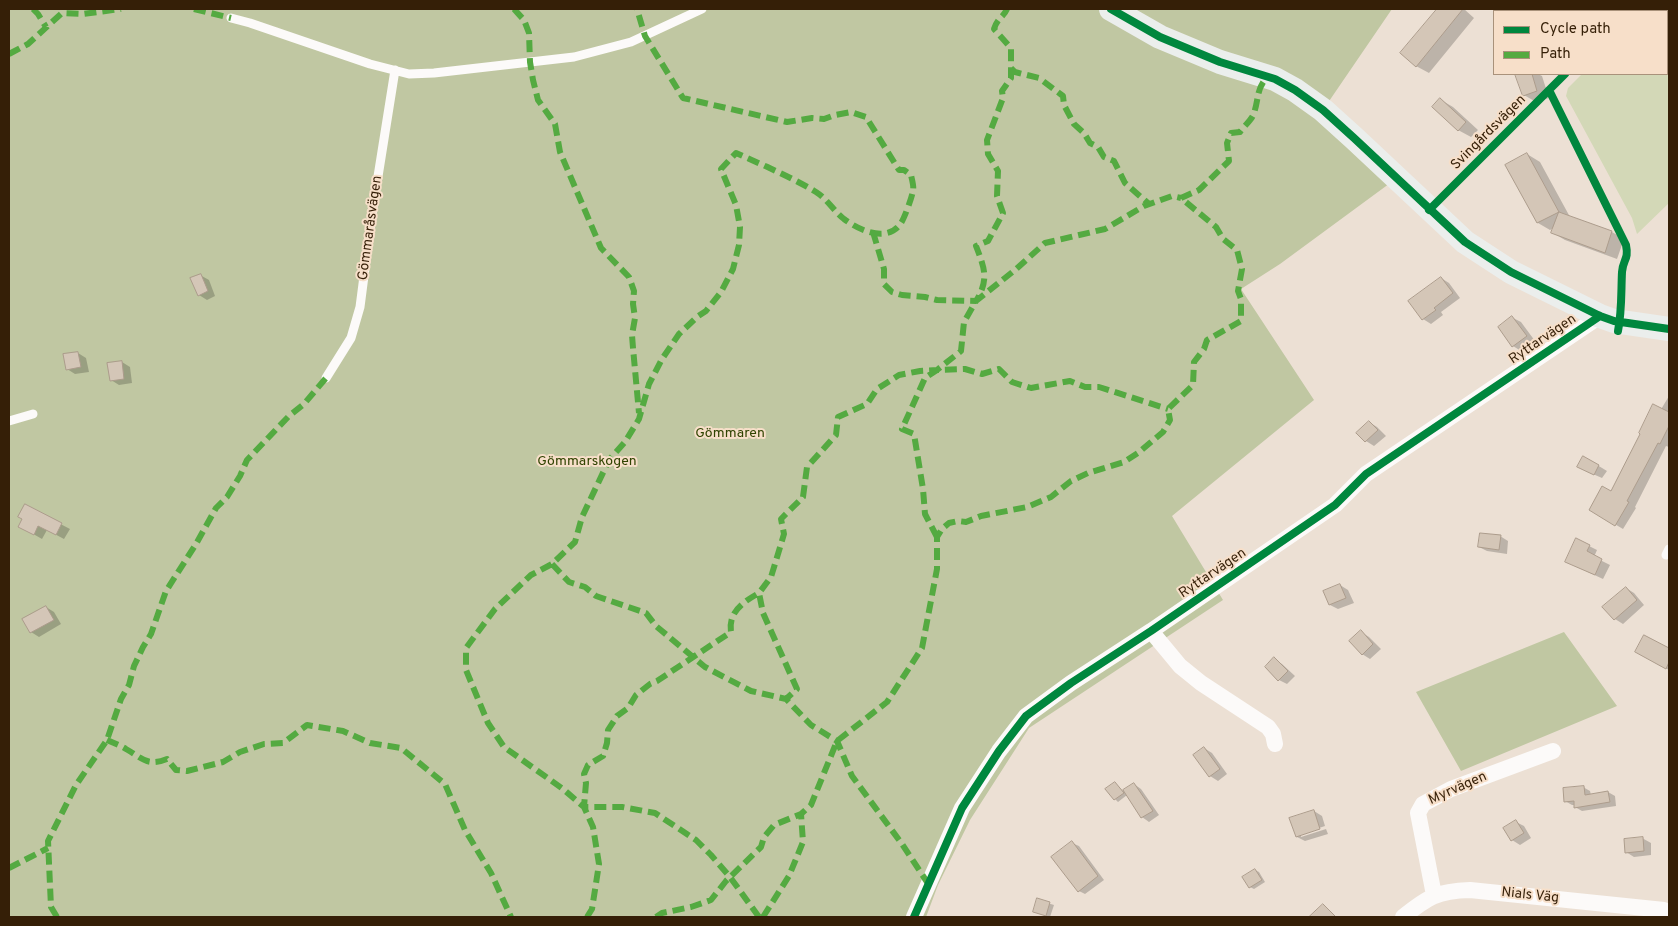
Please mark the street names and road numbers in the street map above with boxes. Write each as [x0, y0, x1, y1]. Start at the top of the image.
street label: Svingårdsvägen [1448, 92, 1530, 174]
street label: Gömmaråsvägen [355, 175, 387, 281]
street label: Ryttarvägen [1506, 311, 1580, 369]
street label: Ryttarvägen [1176, 545, 1250, 603]
street label: Myrvägen [1426, 769, 1490, 809]
street label: Nials Väg [1500, 885, 1560, 907]

